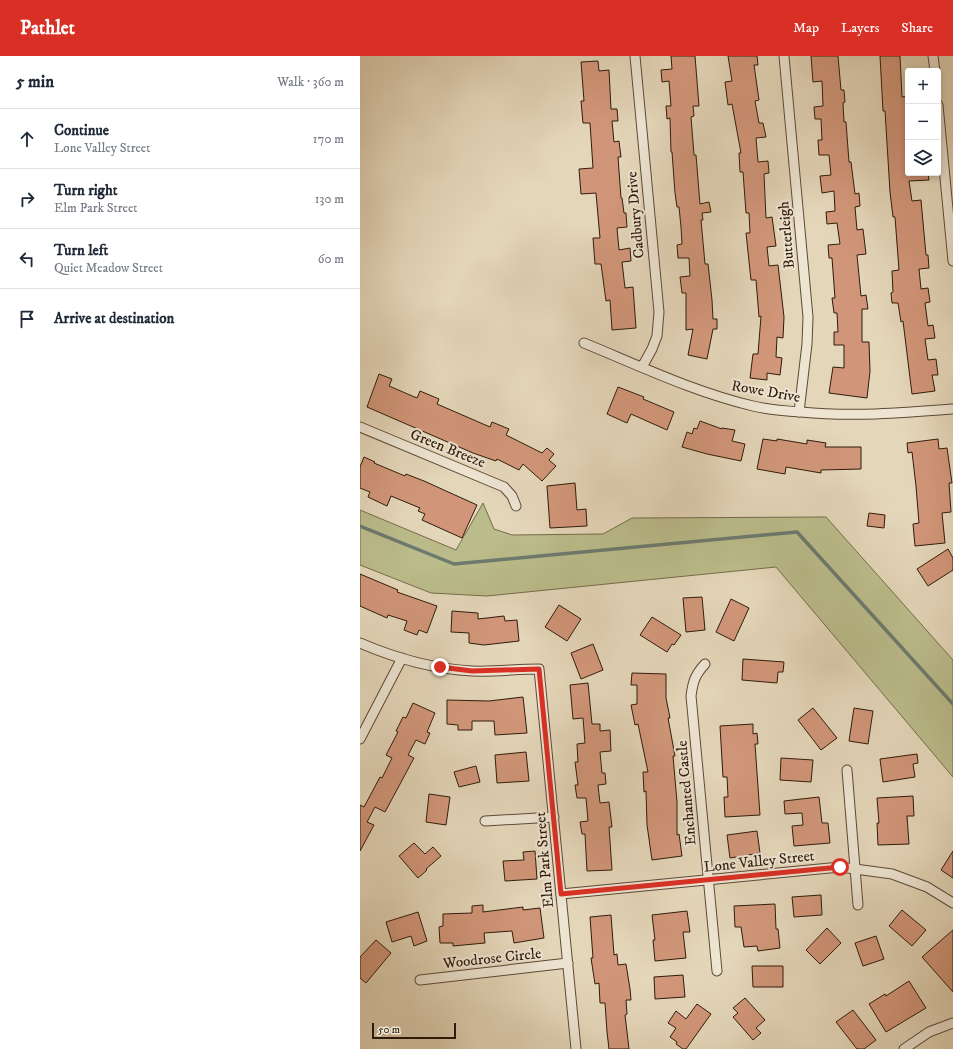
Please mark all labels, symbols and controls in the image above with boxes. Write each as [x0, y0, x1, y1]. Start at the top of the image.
text: Pathlet [20, 17, 75, 40]
text: Map [793, 19, 819, 37]
text: Layers [841, 19, 879, 37]
text: Share [901, 19, 933, 37]
map controls [905, 68, 941, 176]
button: + [905, 68, 941, 104]
text: 5 min [16, 71, 54, 93]
text: Walk · 360 m [277, 74, 344, 90]
button: − [905, 104, 941, 140]
text: Continue [54, 121, 109, 140]
icon: ahead [16, 128, 38, 150]
text: 170 m [313, 131, 344, 147]
text: Lone Valley Street [54, 140, 150, 156]
button: layers [905, 140, 941, 176]
street label: Cadbury Drive [622, 171, 649, 259]
text: Turn right [54, 181, 117, 200]
icon: right [16, 188, 38, 210]
text: 130 m [315, 191, 344, 207]
text: Elm Park Street [54, 200, 137, 216]
street label: Butterleigh [774, 200, 799, 270]
text: Turn left [54, 241, 108, 260]
icon: left [16, 248, 38, 270]
text: 60 m [318, 251, 344, 267]
text: Quiet Meadow Street [54, 260, 163, 276]
icon: arrive [16, 308, 38, 330]
text: Arrive at destination [54, 309, 174, 328]
street label: Rowe Drive [730, 376, 802, 407]
street label: Green Breeze [407, 425, 488, 472]
route end [431, 658, 449, 676]
street label: Enchanted Castle [672, 740, 701, 846]
street label: Elm Park Street [531, 811, 558, 909]
street label: Lone Valley Street [703, 846, 816, 877]
route start [831, 858, 849, 876]
street label: Woodrose Circle [441, 944, 542, 973]
scale bar [372, 1021, 456, 1040]
text: 50 m [378, 1023, 400, 1037]

